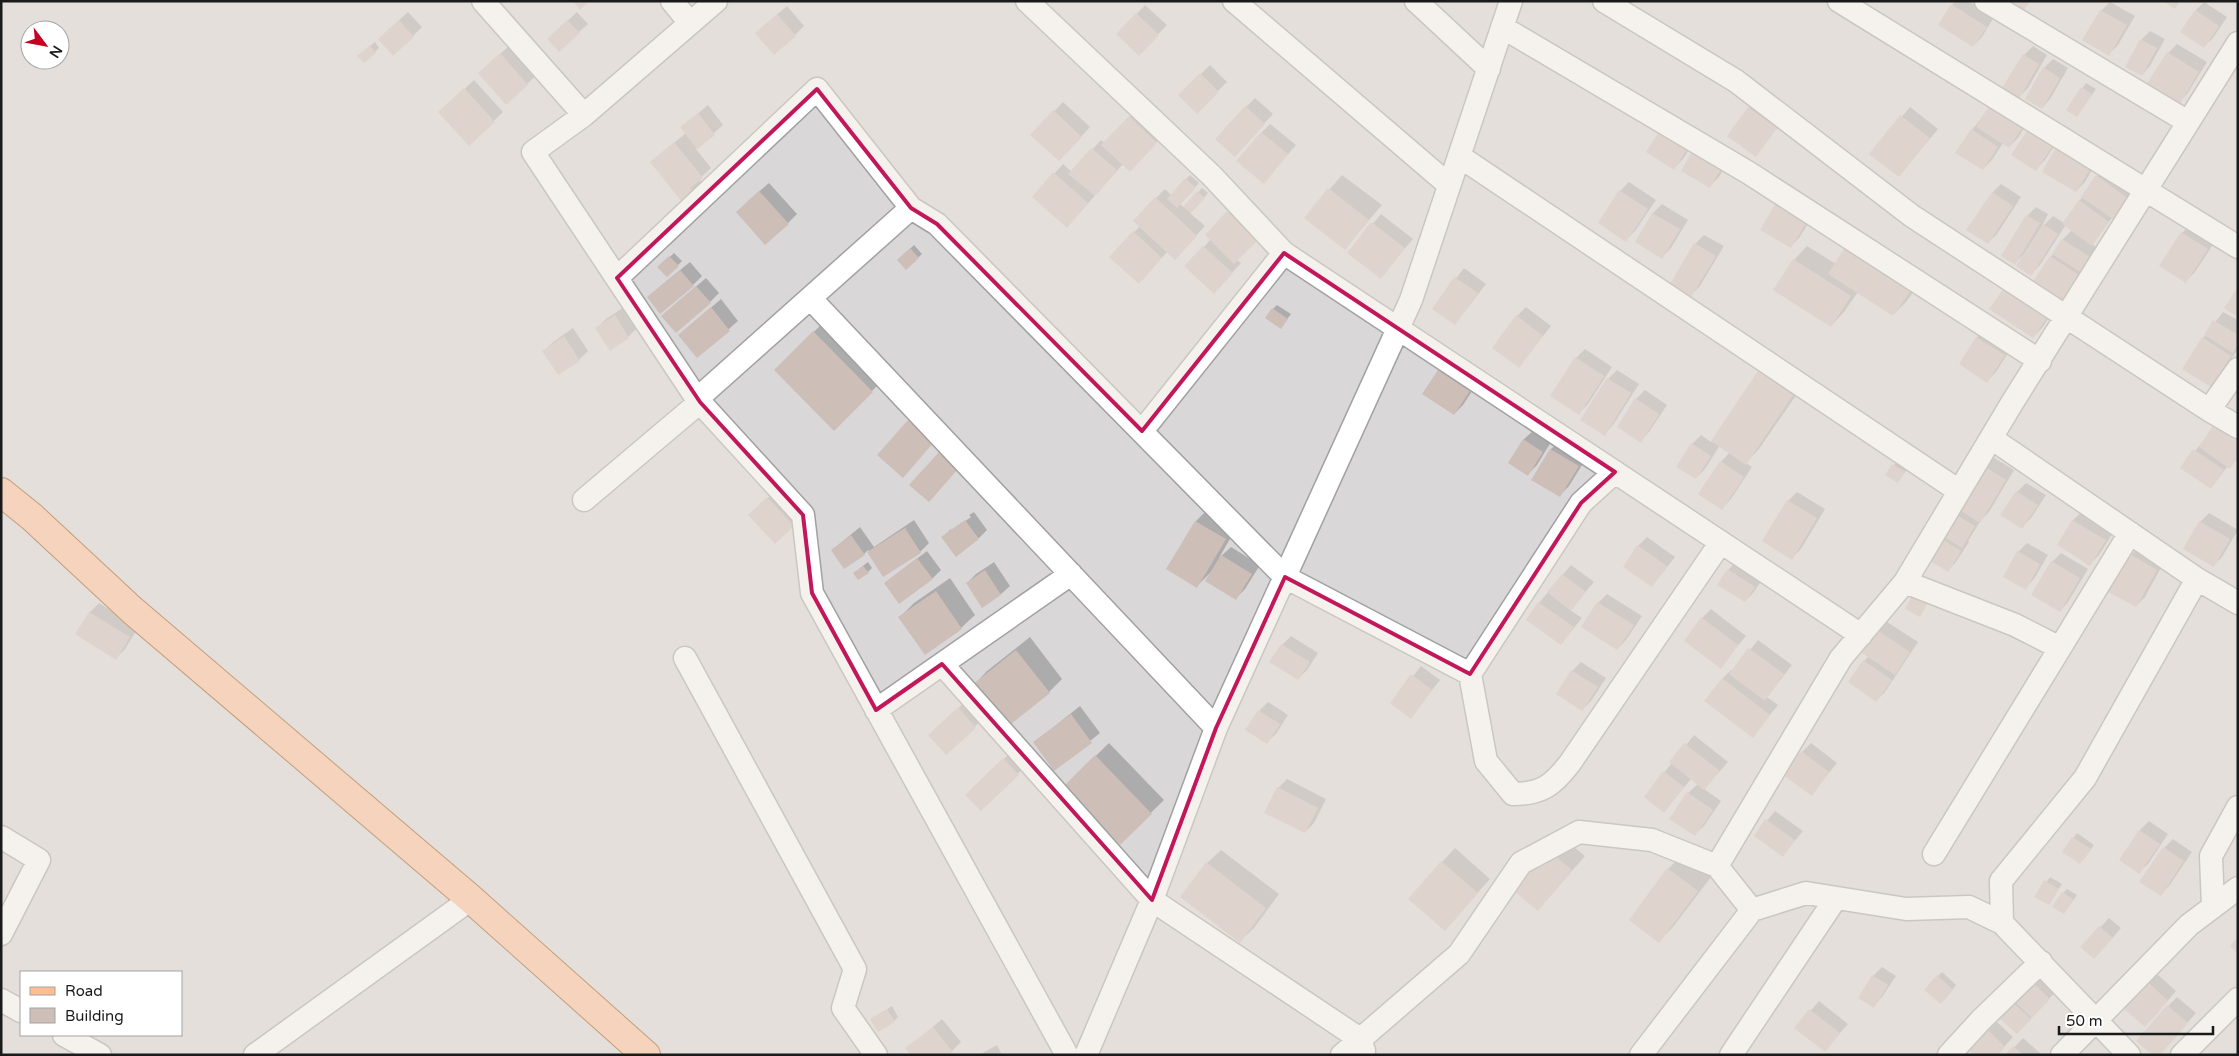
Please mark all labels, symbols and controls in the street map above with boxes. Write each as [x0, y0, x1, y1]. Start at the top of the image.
north arrow [20, 20, 70, 70]
text: N [45, 42, 66, 61]
legend [20, 971, 182, 1036]
text: Road [65, 982, 103, 1000]
scale bar [2059, 1004, 2213, 1036]
text: Building [65, 1007, 124, 1025]
text: 50 m [2066, 1012, 2103, 1030]

